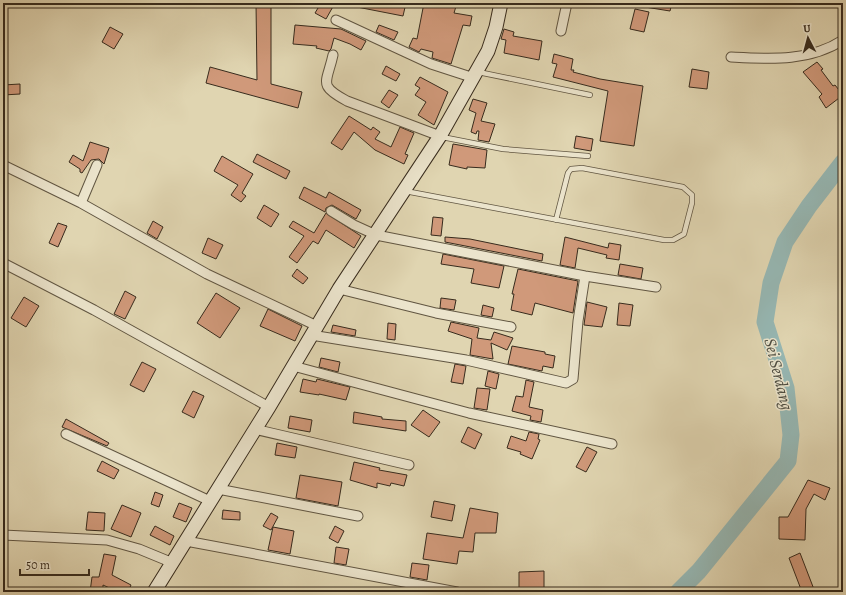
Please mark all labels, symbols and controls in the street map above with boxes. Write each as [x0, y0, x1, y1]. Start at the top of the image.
north arrow [788, 18, 828, 58]
text: U [803, 21, 812, 36]
water label: Sei Serdang [758, 336, 799, 413]
scale bar [20, 551, 89, 577]
text: 50 m [26, 557, 50, 573]

